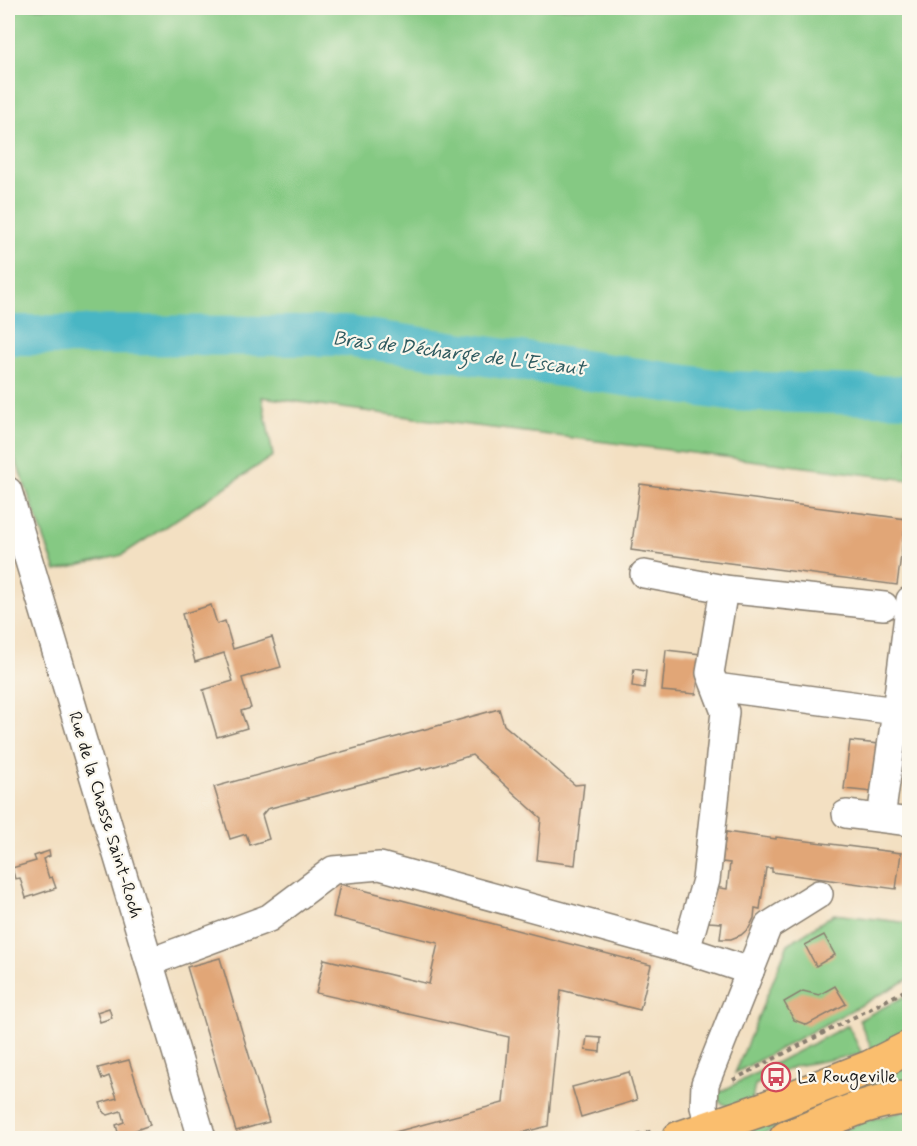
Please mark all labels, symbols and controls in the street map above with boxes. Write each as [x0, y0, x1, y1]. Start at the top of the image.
water label: Bras de Décharge de L'Escaut [331, 325, 589, 385]
street label: Rue de la Chasse Saint-Roch [62, 709, 148, 921]
bus stop icon: La Rougeville [760, 1061, 792, 1093]
place label: La Rougeville [797, 1065, 897, 1090]

